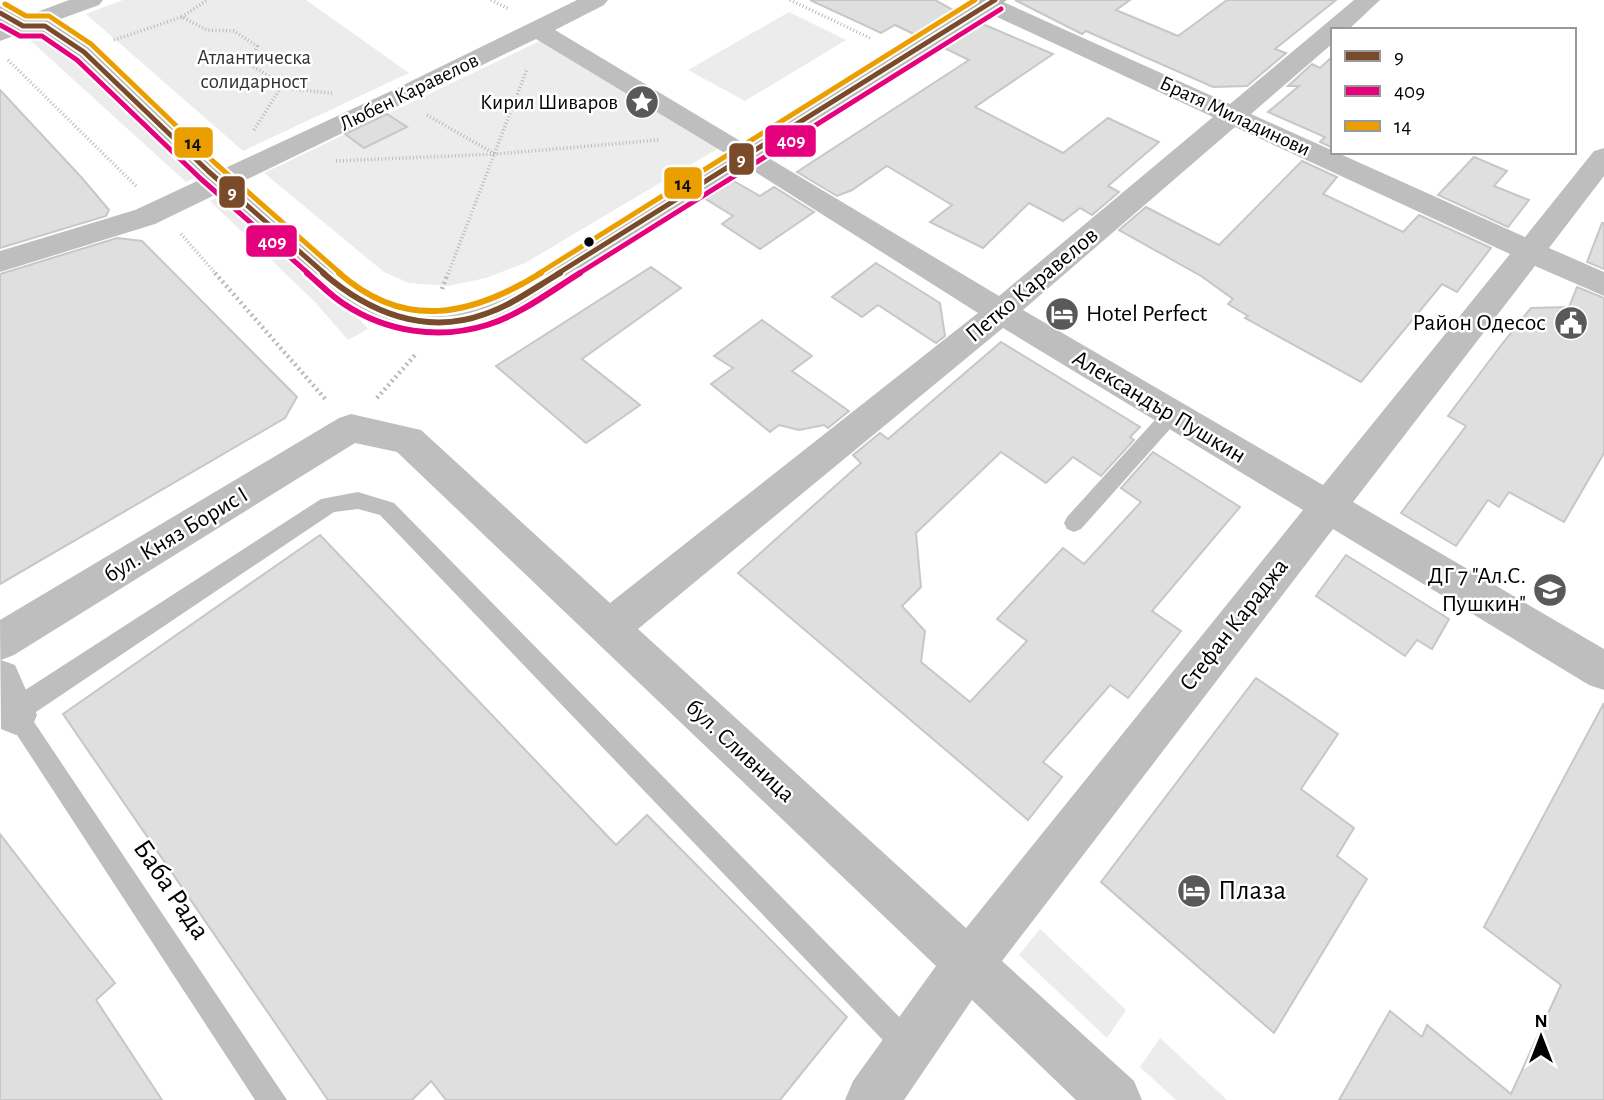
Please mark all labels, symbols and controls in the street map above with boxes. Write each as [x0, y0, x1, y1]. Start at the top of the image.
legend [1331, 28, 1576, 154]
text: 9 [1394, 46, 1404, 67]
park label: Атлантическа солидарност [197, 47, 311, 92]
street label: Любен Каравелов [336, 49, 482, 135]
street label: Братя Миладинови [1157, 72, 1313, 160]
text: 409 [1394, 81, 1425, 102]
place icon: Кирил Шиваров [623, 83, 661, 121]
place label: Кирил Шиваров [480, 92, 618, 113]
text: 14 [1394, 116, 1411, 137]
line badge: 409 [764, 124, 817, 158]
line badge: 14 [173, 126, 214, 159]
text: 409 [777, 132, 805, 151]
text: 14 [185, 134, 202, 153]
line badge: 9 [728, 142, 755, 176]
text: 9 [736, 151, 746, 170]
line badge: 14 [663, 166, 703, 200]
line badge: 9 [218, 175, 246, 209]
text: 14 [675, 175, 692, 194]
text: 9 [227, 184, 237, 203]
street label: Петко Каравелов [961, 223, 1103, 347]
line badge: 409 [245, 224, 298, 258]
text: 409 [258, 233, 286, 252]
unlabelled marker [582, 235, 596, 249]
hotel icon: Hotel Perfect [1043, 295, 1081, 333]
place label: Hotel Perfect [1086, 302, 1207, 326]
public building icon: Район Одесос [1552, 304, 1590, 342]
place label: Район Одесос [1412, 311, 1546, 335]
street label: Александър Пушкин [1068, 346, 1250, 468]
street label: бул. Княз Борис I [100, 483, 252, 587]
street label: Стефан Караджа [1175, 554, 1293, 696]
place label: ДГ 7 "Ал.С. Пушкин" [1428, 564, 1526, 616]
school or university icon: ДГ 7 "Ал.С. Пушкин" [1531, 571, 1569, 609]
street label: бул. Сливница [681, 695, 799, 807]
street label: Баба Рада [128, 835, 215, 945]
hotel icon: Плаза [1175, 872, 1213, 910]
place label: Плаза [1218, 877, 1287, 905]
north arrow [1506, 1002, 1576, 1072]
text: N [1534, 1012, 1548, 1031]

